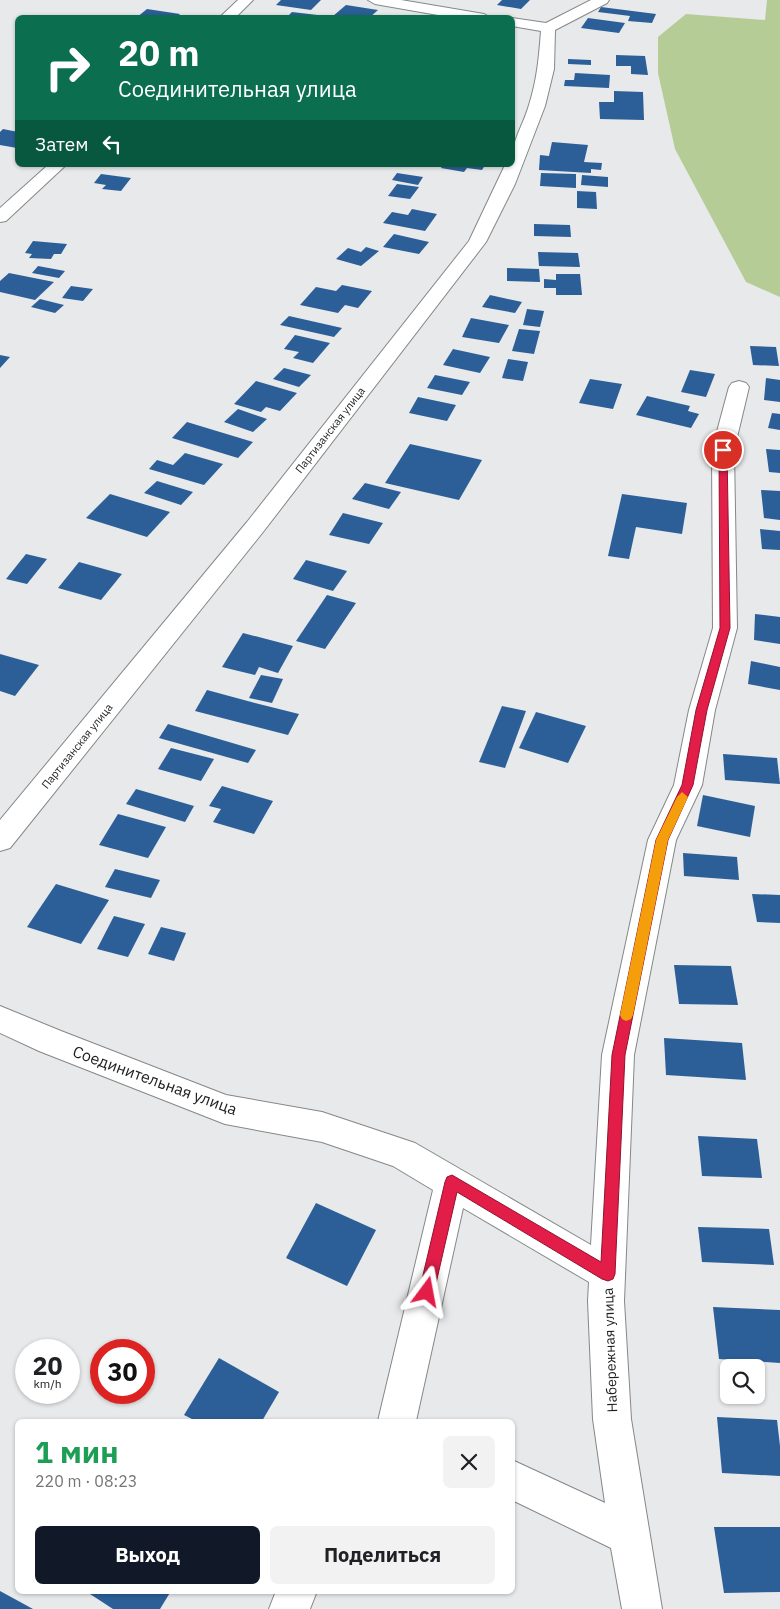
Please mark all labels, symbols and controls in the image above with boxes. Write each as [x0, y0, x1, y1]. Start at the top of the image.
text: 20 m [118, 30, 200, 76]
icon: right [35, 35, 100, 100]
text: Соединительная улица [118, 74, 357, 103]
icon: left [98, 130, 126, 158]
text: Затем [35, 132, 88, 156]
street label: Партизанская улица [292, 384, 368, 476]
pin [702, 429, 744, 471]
icon: arrive [709, 436, 737, 464]
street label: Партизанская улица [38, 701, 116, 791]
street label: Соединительная улица [70, 1041, 240, 1119]
position arrow [400, 1265, 452, 1317]
street label: Набережная улица [599, 1287, 621, 1413]
speed limit sign: 30 [90, 1339, 155, 1404]
text: 20 [32, 1349, 63, 1382]
map controls [720, 1359, 765, 1404]
button: search [720, 1359, 765, 1404]
text: km/h [33, 1376, 62, 1391]
text: 1 мин [35, 1432, 119, 1471]
button: close [443, 1436, 495, 1488]
text: 220 m · 08:23 [35, 1471, 137, 1491]
button: Выход [35, 1526, 260, 1584]
button: Поделиться [270, 1526, 495, 1584]

